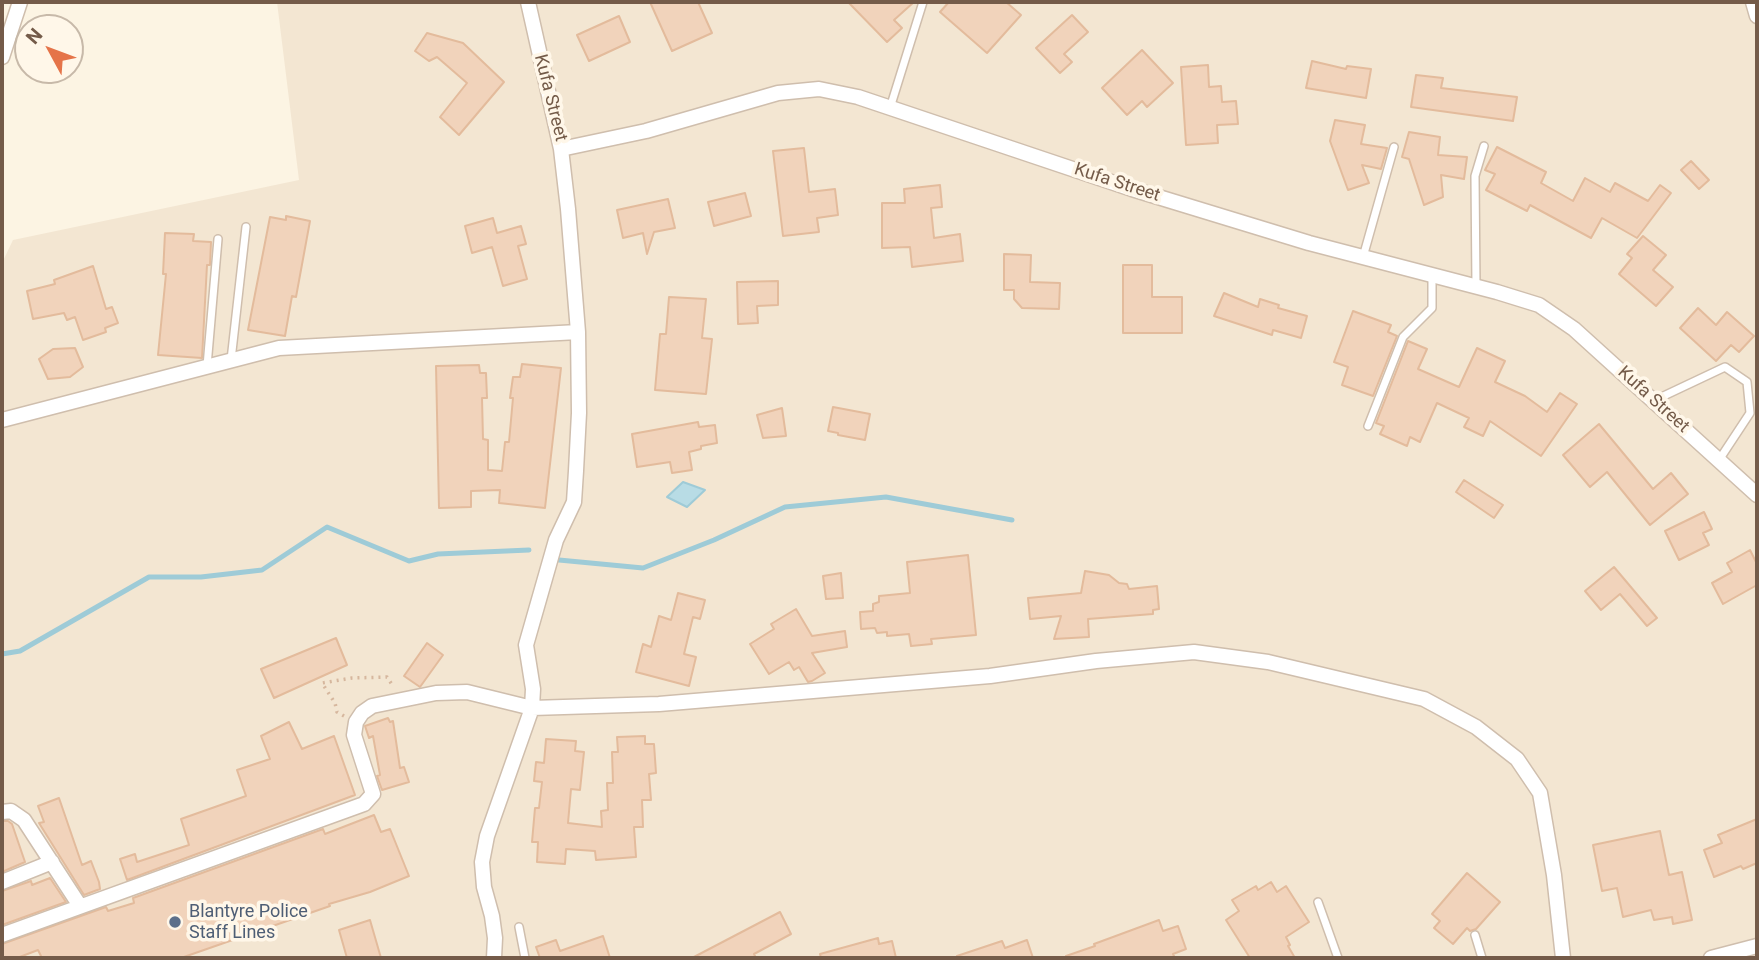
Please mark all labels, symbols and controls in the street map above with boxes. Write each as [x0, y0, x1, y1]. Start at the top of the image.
north arrow [14, 14, 84, 84]
text: N [21, 24, 47, 49]
street label: Kufa Street [529, 52, 571, 144]
street label: Kufa Street [1071, 159, 1163, 207]
street label: Kufa Street [1613, 362, 1693, 438]
place label: Blantyre Police Staff Lines [189, 901, 308, 944]
marker: Blantyre Police Staff Lines [167, 914, 183, 930]

